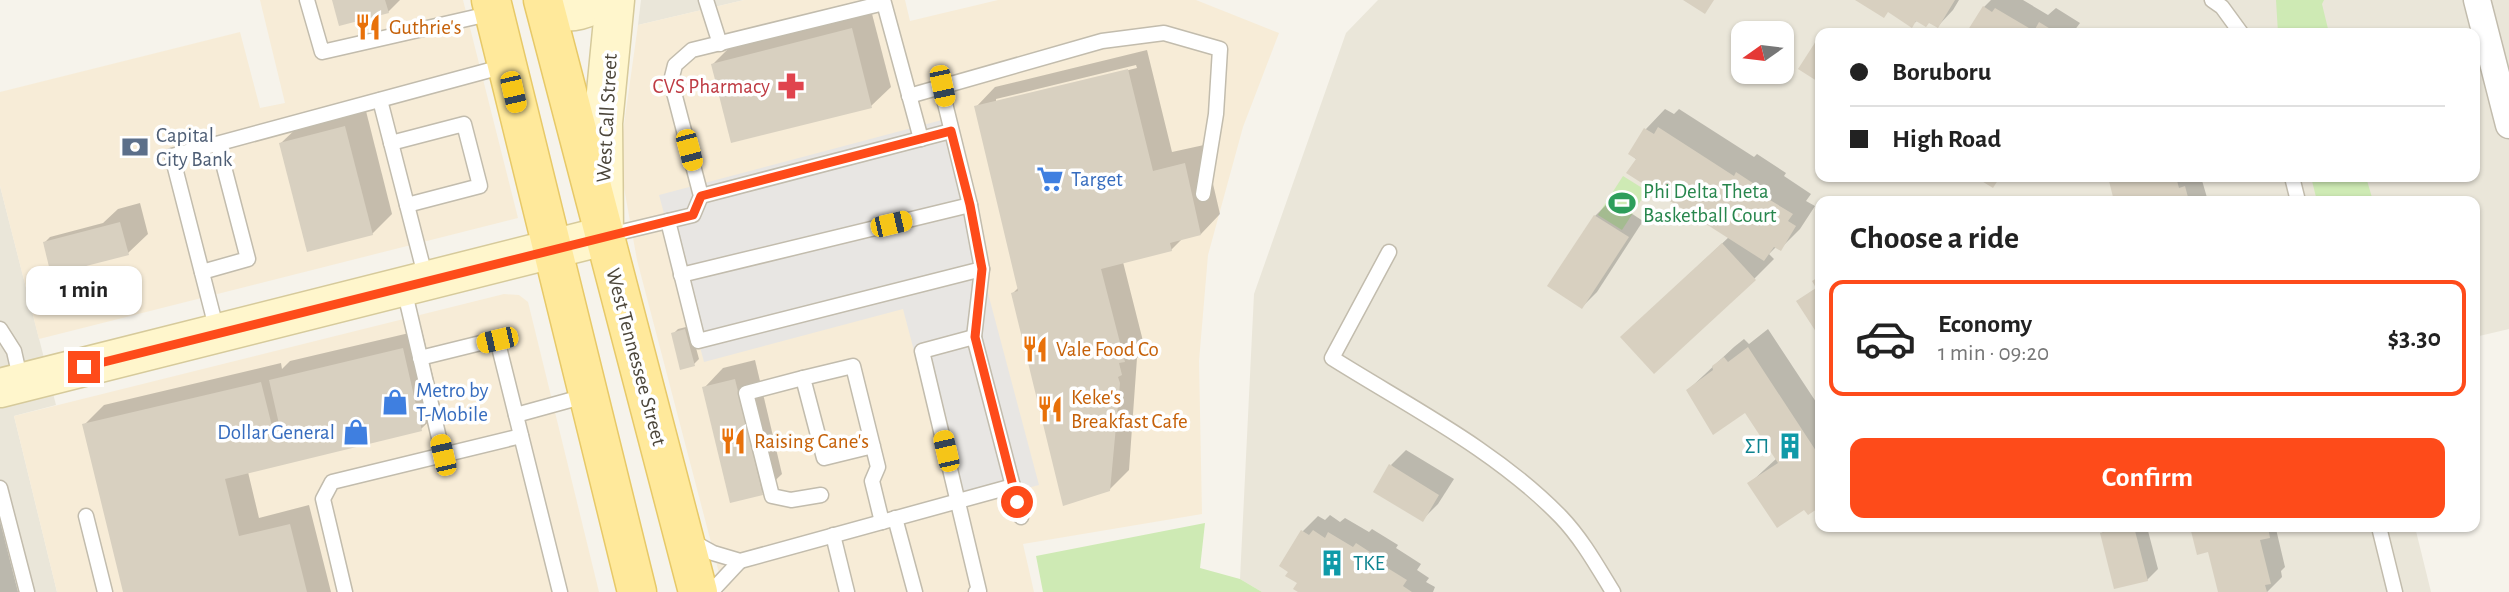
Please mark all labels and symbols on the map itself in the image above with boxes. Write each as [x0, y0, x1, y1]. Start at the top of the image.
restaurant icon: Guthrie's [353, 12, 383, 42]
place label: Guthrie's [389, 17, 462, 38]
north arrow [1731, 21, 1794, 84]
street label: West Call Street [593, 53, 621, 183]
car [928, 63, 957, 109]
car [499, 69, 528, 115]
pharmacy icon: CVS Pharmacy [776, 71, 806, 101]
place label: CVS Pharmacy [653, 76, 770, 97]
place label: Capital City Bank [156, 125, 233, 170]
car [674, 127, 705, 173]
bank icon: Capital City Bank [120, 132, 150, 162]
supermarket icon: Target [1035, 164, 1065, 194]
place label: Target [1071, 169, 1123, 190]
place label: Phi Delta Theta Basketball Court [1643, 181, 1777, 226]
sports icon: Phi Delta Theta Basketball Court [1607, 188, 1637, 218]
car [869, 209, 914, 239]
callout: 1 min [26, 266, 142, 314]
street label: West Tennessee Street [602, 266, 670, 448]
car [475, 325, 520, 355]
restaurant icon: Vale Food Co [1020, 334, 1050, 364]
place label: Vale Food Co [1056, 339, 1159, 360]
route end [68, 351, 100, 383]
place label: Metro by T-Mobile [416, 380, 489, 425]
shop icon: Metro by T-Mobile [380, 387, 410, 417]
place label: Keke's Breakfast Cafe [1071, 387, 1188, 432]
restaurant icon: Keke's Breakfast Cafe [1035, 394, 1065, 424]
shop icon: Dollar General [341, 417, 371, 447]
place label: Dollar General [217, 422, 335, 443]
restaurant icon: Raising Cane's [718, 426, 748, 456]
car [932, 428, 961, 474]
place label: Raising Cane's [754, 431, 869, 452]
building icon: ΣΠ [1775, 431, 1805, 461]
car [429, 432, 458, 478]
place label: ΣΠ [1745, 436, 1769, 457]
route start [1001, 486, 1033, 518]
building icon: TKE [1317, 548, 1347, 578]
place label: TKE [1353, 553, 1385, 574]

